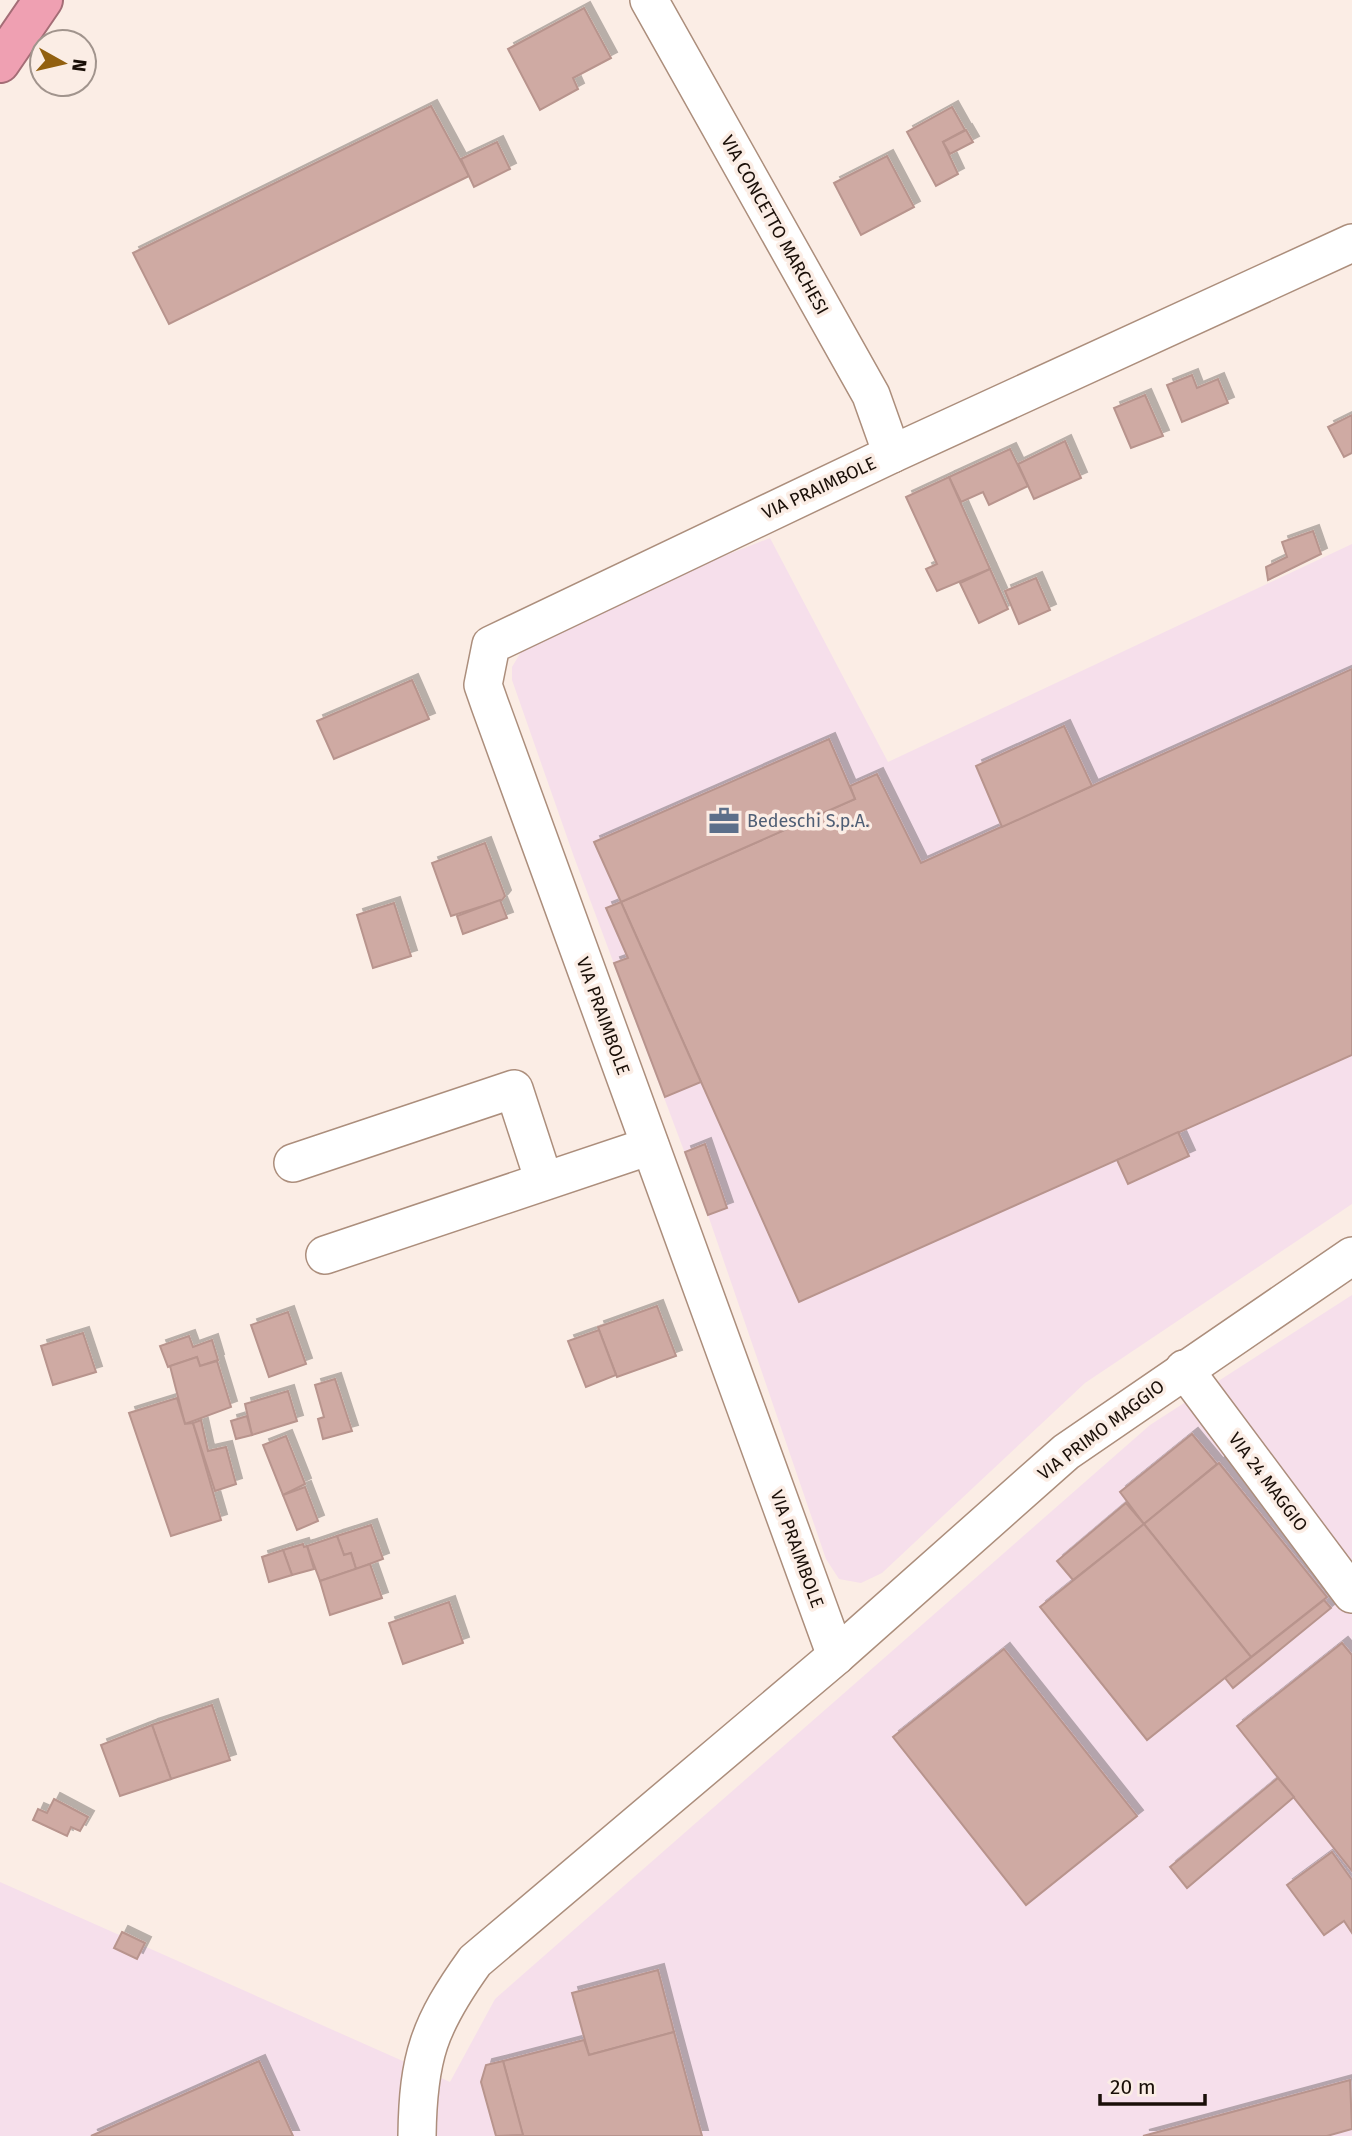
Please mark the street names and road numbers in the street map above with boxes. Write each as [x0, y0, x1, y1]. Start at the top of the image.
street label: VIA CONCETTO MARCHESI [716, 131, 834, 319]
street label: VIA PRAIMBOLE [758, 452, 880, 524]
street label: VIA PRAIMBOLE [572, 954, 634, 1078]
street label: VIA PRIMO MAGGIO [1033, 1375, 1169, 1485]
street label: VIA 24 MAGGIO [1224, 1428, 1312, 1536]
street label: VIA PRAIMBOLE [766, 1487, 828, 1611]

